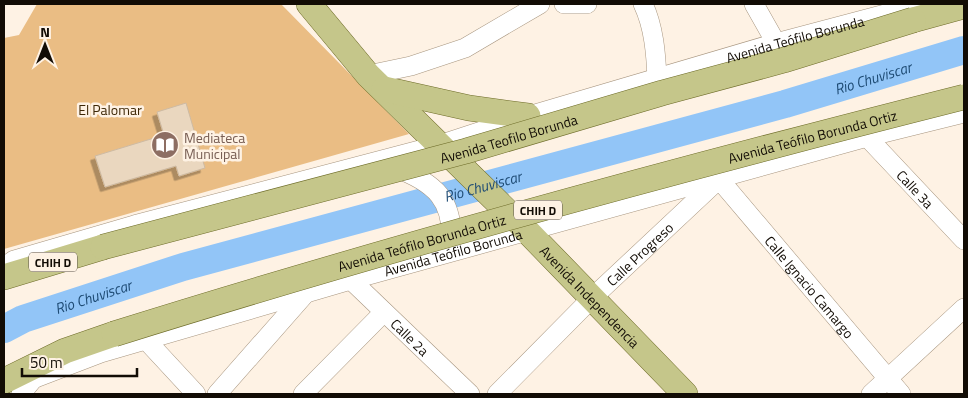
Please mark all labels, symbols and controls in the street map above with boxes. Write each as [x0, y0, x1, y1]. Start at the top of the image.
street label: Avenida Teófilo Borunda [723, 10, 866, 68]
north arrow [20, 20, 70, 70]
text: N [40, 21, 50, 42]
water label: Rio Chuviscar [831, 54, 916, 100]
park label: El Palomar [78, 99, 142, 120]
street label: Avenida Teófilo Borunda Ortiz [726, 104, 899, 168]
street label: Avenida Teofilo Borunda [438, 108, 580, 168]
place label: Mediateca Municipal [184, 127, 245, 164]
library icon: Mediateca Municipal [150, 130, 180, 160]
water label: Rio Chuviscar [441, 164, 526, 207]
street label: Calle 3a [892, 165, 939, 213]
road number: CHIH D [514, 200, 562, 220]
street label: Avenida Teófilo Borunda Ortiz [336, 210, 508, 274]
street label: Calle Progreso [601, 217, 677, 290]
street label: Avenida Teófilo Borunda [382, 224, 524, 280]
street label: Calle Ignacio Camargo [760, 231, 860, 342]
street label: Avenida Independencia [536, 240, 645, 352]
road number: CHIH D [29, 252, 77, 272]
water label: Rio Chuviscar [52, 272, 136, 319]
street label: Calle 2a [386, 313, 434, 360]
scale bar [22, 346, 138, 378]
text: 50 m [30, 351, 63, 374]

